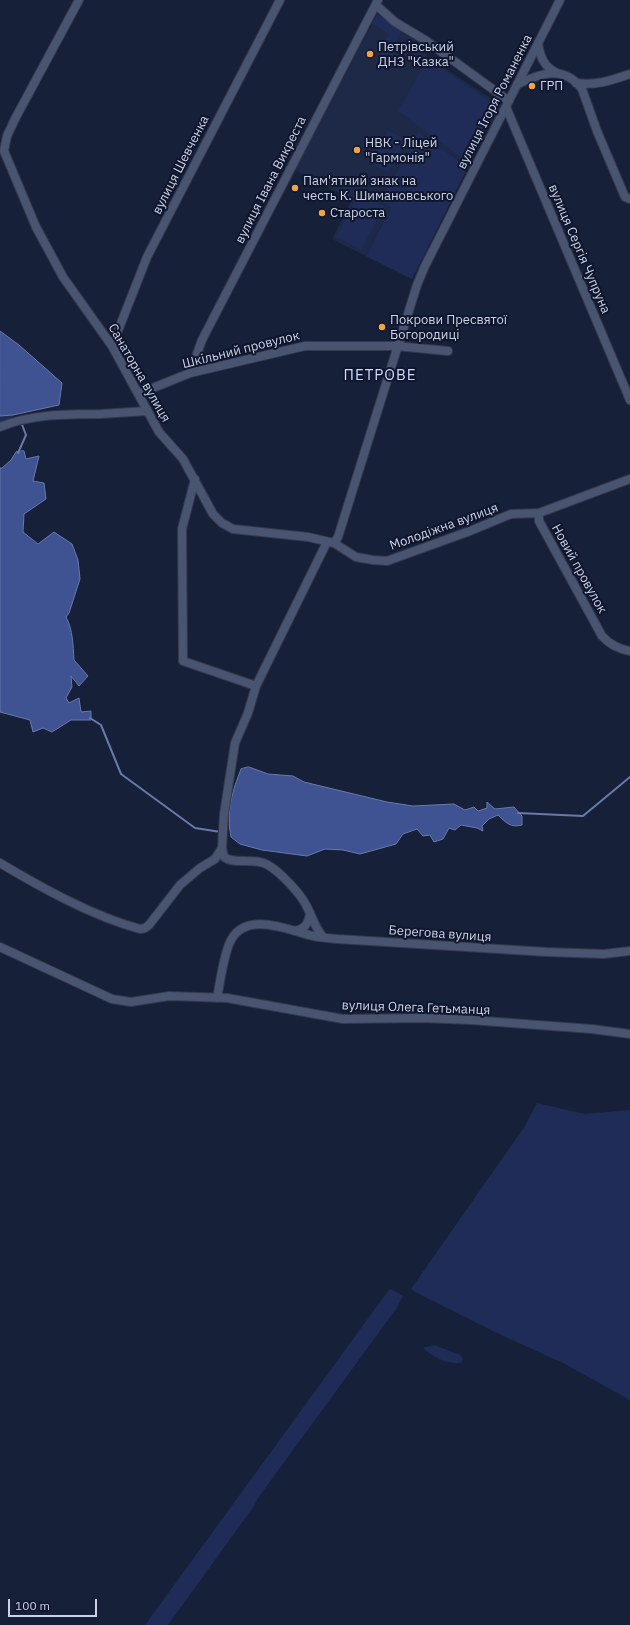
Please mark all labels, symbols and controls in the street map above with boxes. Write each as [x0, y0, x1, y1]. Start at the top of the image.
street label: вулиця Ігоря Романенка [454, 32, 536, 172]
place label: Петрівський ДНЗ "Казка" [378, 39, 454, 70]
marker: Петрівський ДНЗ "Казка" [365, 49, 375, 59]
place label: ГРП [540, 78, 563, 94]
marker: ГРП [527, 81, 537, 91]
street label: вулиця Шевченка [149, 113, 213, 217]
street label: вулиця Івана Викреста [232, 114, 310, 246]
place label: НВК - Ліцей "Гармонія" [365, 135, 437, 166]
marker: НВК - Ліцей "Гармонія" [352, 145, 362, 155]
place label: Пам'ятний знак на честь К. Шимановського [303, 173, 453, 204]
street label: вулиця Сергія Чупруна [545, 182, 613, 316]
marker: Пам'ятний знак на честь К. Шимановського [290, 183, 300, 193]
place label: Староста [330, 205, 385, 221]
marker: Староста [317, 208, 327, 218]
place label: Покрови Пресвятої Богородиці [390, 312, 507, 343]
street label: Санаторна вулиця [105, 321, 173, 425]
marker: Покрови Пресвятої Богородиці [377, 322, 387, 332]
street label: Шкільний провулок [181, 328, 301, 372]
district label: ПЕТРОВЕ [344, 367, 416, 385]
street label: Молодіжна вулиця [388, 500, 500, 554]
street label: Новий провулок [548, 522, 610, 616]
street label: Берегова вулиця [388, 923, 492, 945]
street label: вулиця Олега Гетьманця [341, 998, 491, 1018]
scale bar [10, 1591, 99, 1617]
text: 100 m [15, 1598, 50, 1613]

